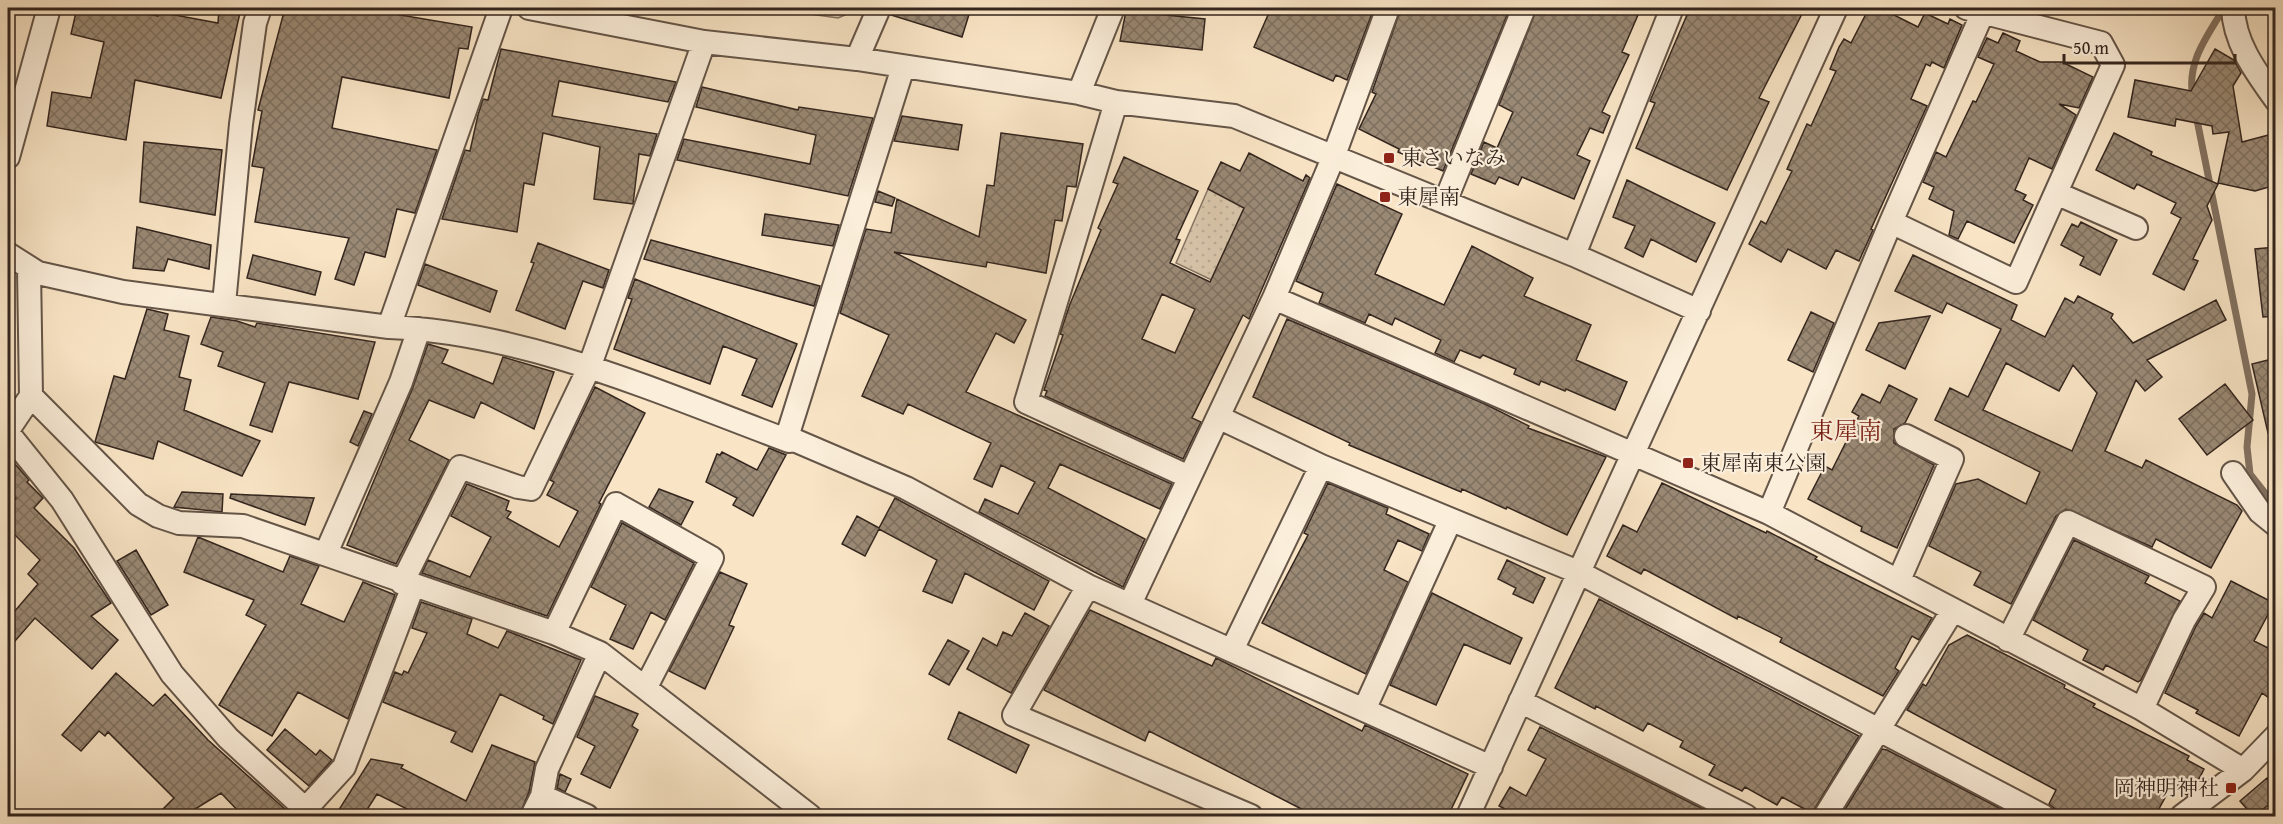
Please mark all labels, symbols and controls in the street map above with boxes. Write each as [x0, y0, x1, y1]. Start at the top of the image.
scale bar [2064, 27, 2235, 65]
text: 50 m [2073, 34, 2109, 61]
place label: 東さいなみ [1401, 142, 1506, 173]
marker: 東さいなみ [1382, 151, 1396, 165]
place label: 東犀南 [1397, 181, 1460, 212]
marker: 東犀南 [1378, 190, 1392, 204]
district label: 東犀南 [1810, 413, 1882, 448]
place label: 東犀南東公園 [1700, 447, 1826, 478]
marker: 東犀南東公園 [1681, 456, 1695, 470]
place label: 岡神明神社 [2114, 772, 2219, 803]
marker: 岡神明神社 [2224, 781, 2238, 795]

